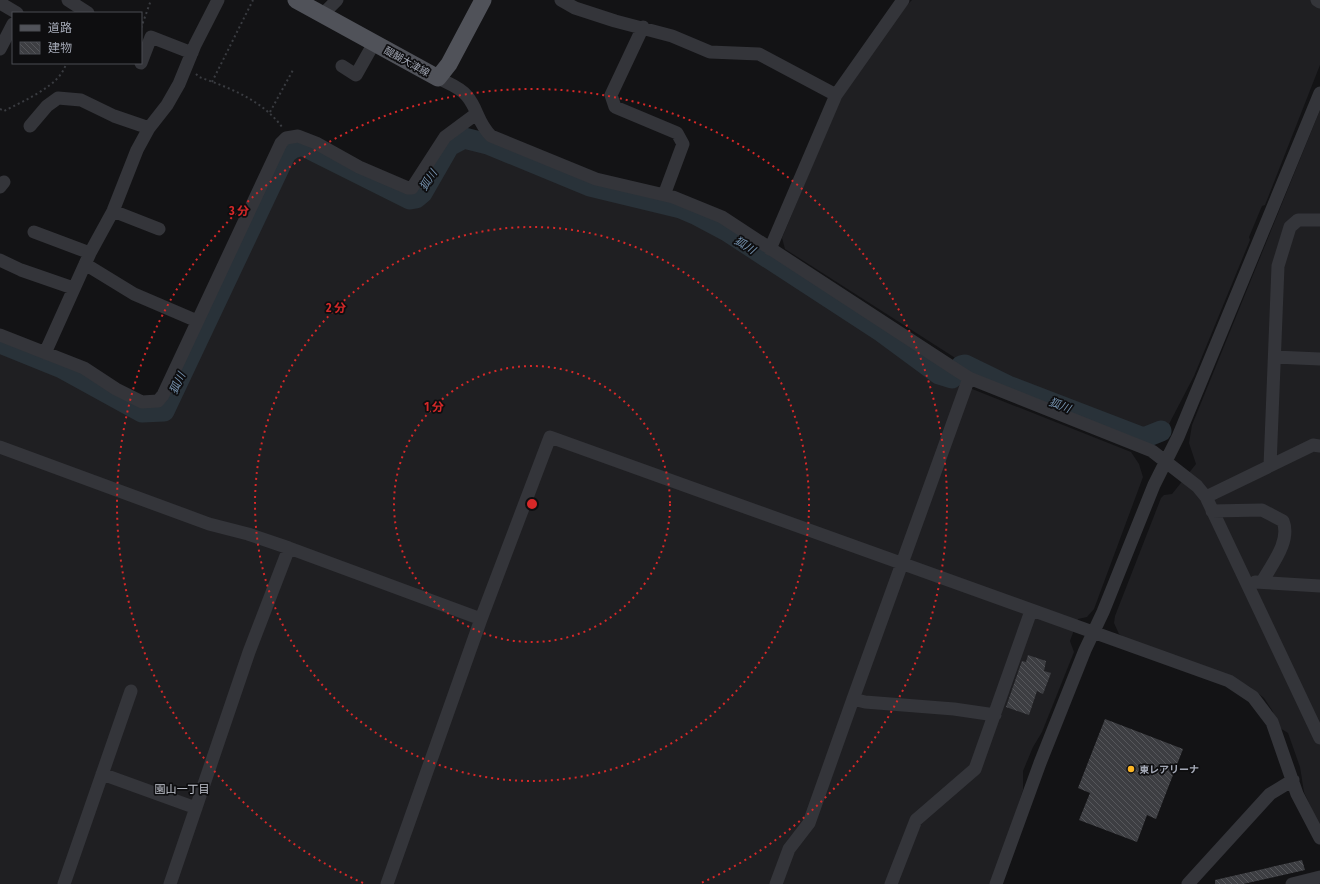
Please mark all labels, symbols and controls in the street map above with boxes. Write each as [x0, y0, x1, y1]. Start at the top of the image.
legend [12, 12, 142, 64]
text: 道路 [48, 21, 72, 35]
text: 建物 [48, 41, 72, 55]
street label: 醍醐大津線 [382, 45, 431, 79]
water label: 狐川 [417, 167, 441, 193]
text: 3 分 [228, 204, 249, 218]
water label: 狐川 [732, 234, 758, 257]
text: 2 分 [325, 301, 346, 315]
water label: 狐川 [167, 370, 188, 396]
water label: 狐川 [1047, 395, 1073, 416]
text: 1 分 [424, 400, 444, 414]
centre of rings [525, 497, 539, 511]
marker: 東レアリーナ [1126, 764, 1136, 774]
place label: 東レアリーナ [1139, 764, 1199, 776]
district label: 園山一丁目 [155, 783, 210, 796]

